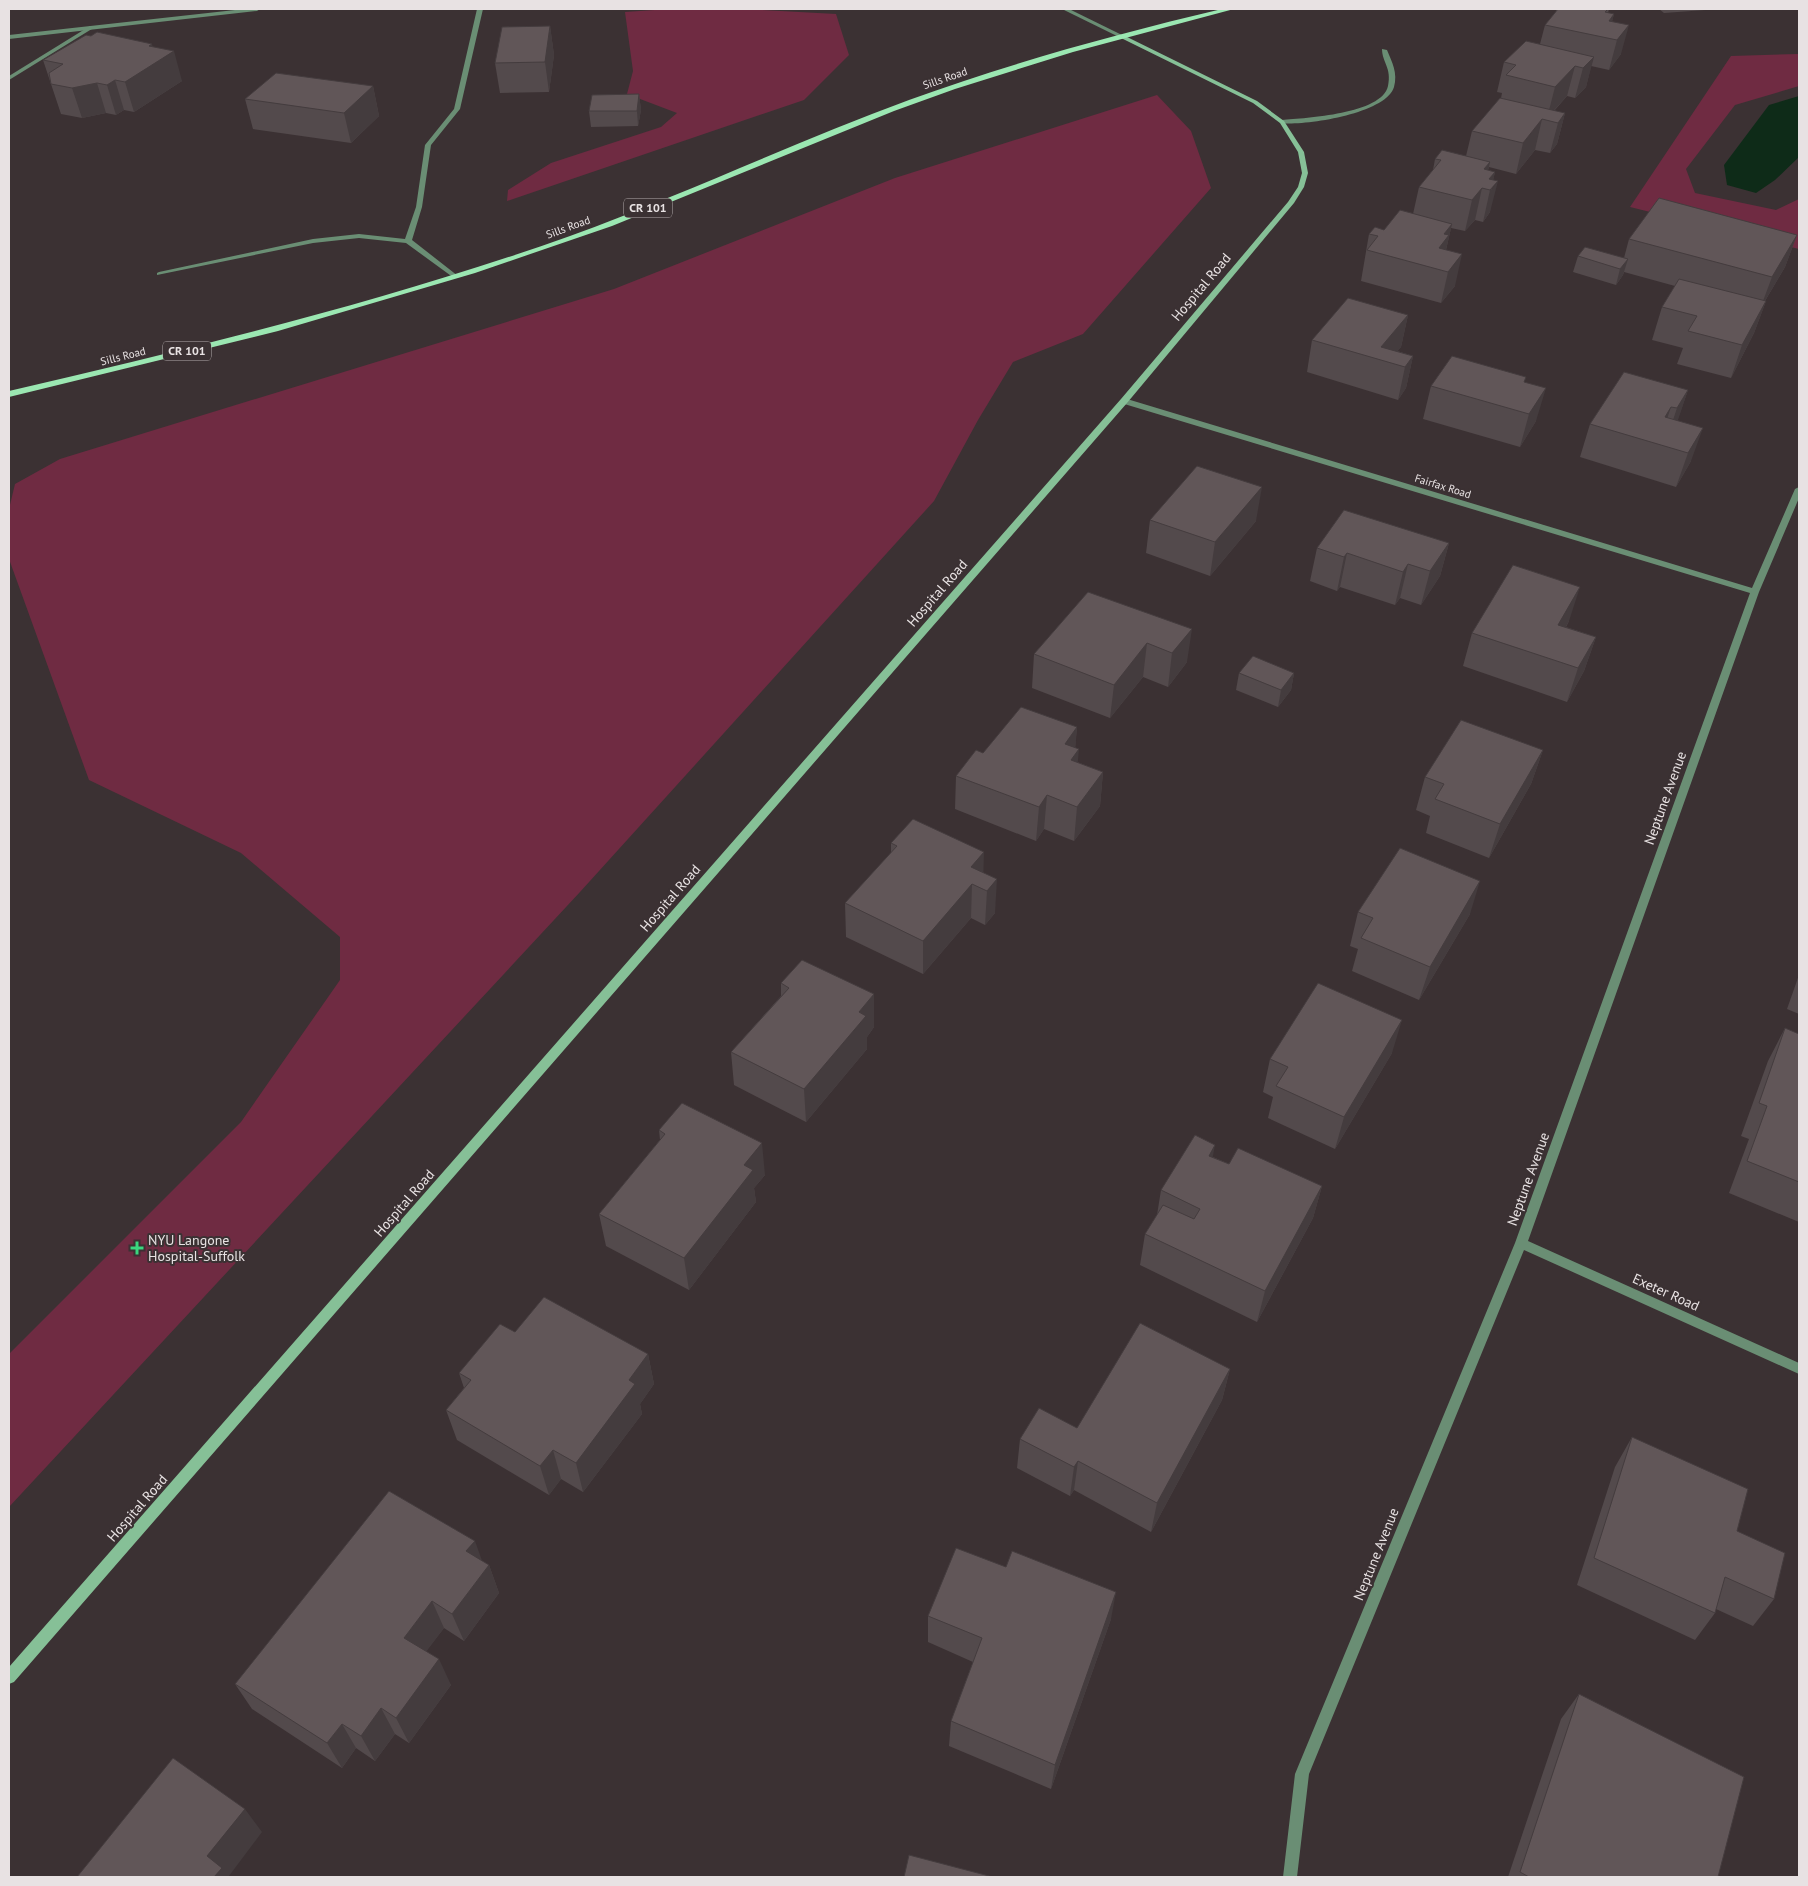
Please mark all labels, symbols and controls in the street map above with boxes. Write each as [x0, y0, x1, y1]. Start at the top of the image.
street label: Sills Road [921, 64, 969, 92]
road number: CR 101 [624, 198, 672, 218]
street label: Sills Road [544, 213, 592, 241]
street label: Hospital Road [1167, 249, 1235, 325]
road number: CR 101 [163, 342, 211, 361]
street label: Sills Road [99, 344, 147, 368]
street label: Fairfax Road [1413, 471, 1473, 501]
street label: Hospital Road [903, 556, 971, 630]
street label: Neptune Avenue [1640, 749, 1690, 847]
street label: Hospital Road [636, 861, 704, 935]
street label: Neptune Avenue [1503, 1130, 1553, 1228]
street label: Hospital Road [370, 1166, 438, 1240]
place label: NYU Langone Hospital-Suffolk [148, 1231, 245, 1265]
marker: NYU Langone Hospital-Suffolk [130, 1241, 144, 1255]
street label: Exeter Road [1630, 1269, 1702, 1315]
street label: Hospital Road [103, 1471, 171, 1545]
street label: Neptune Avenue [1349, 1505, 1403, 1603]

